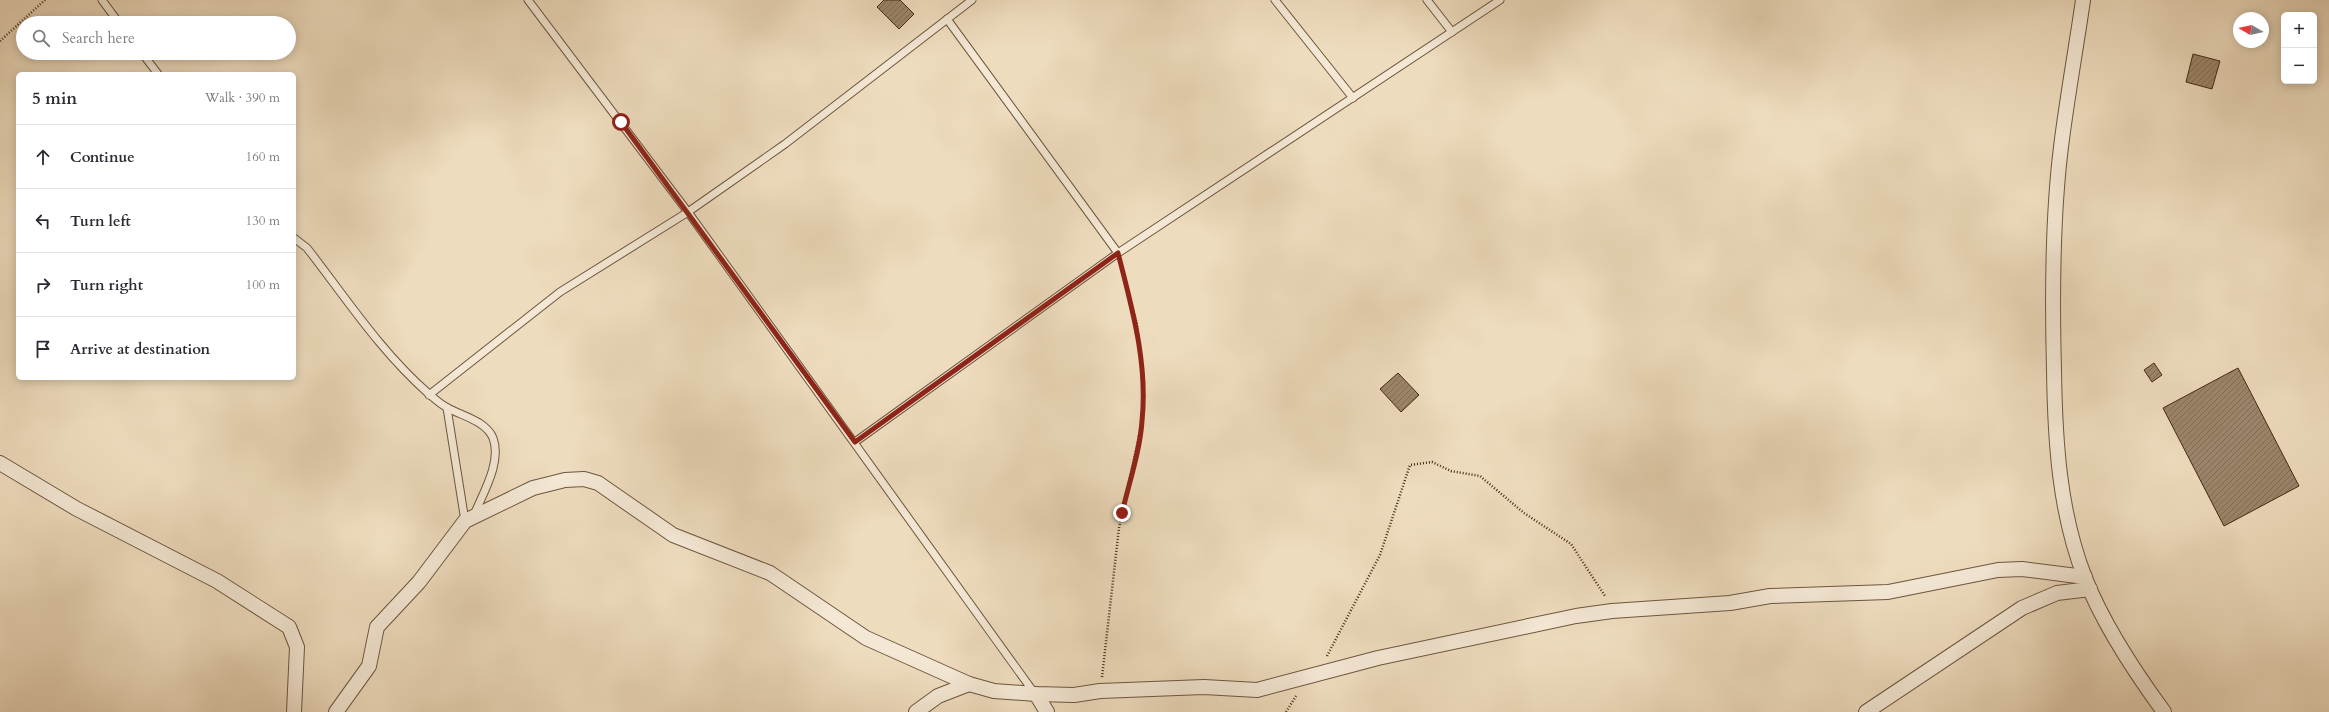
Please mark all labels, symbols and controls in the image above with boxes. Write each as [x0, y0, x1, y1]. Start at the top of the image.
north arrow [2233, 12, 2269, 48]
map controls [2281, 12, 2317, 84]
button: + [2281, 12, 2317, 48]
search box [16, 16, 296, 60]
icon: search [30, 27, 52, 49]
text: Search here [62, 28, 135, 48]
button: − [2281, 48, 2317, 84]
text: 5 min [32, 87, 77, 110]
text: Walk · 390 m [205, 89, 280, 107]
route start [612, 113, 630, 131]
icon: ahead [32, 146, 54, 168]
text: Continue [70, 147, 135, 167]
text: 160 m [246, 148, 280, 166]
icon: left [32, 210, 54, 232]
text: Turn left [70, 211, 131, 231]
text: 130 m [246, 212, 280, 230]
icon: right [32, 274, 54, 296]
text: Turn right [70, 275, 143, 295]
text: 100 m [246, 276, 280, 294]
icon: arrive [32, 338, 54, 360]
text: Arrive at destination [70, 339, 210, 359]
route end [1113, 504, 1131, 522]

